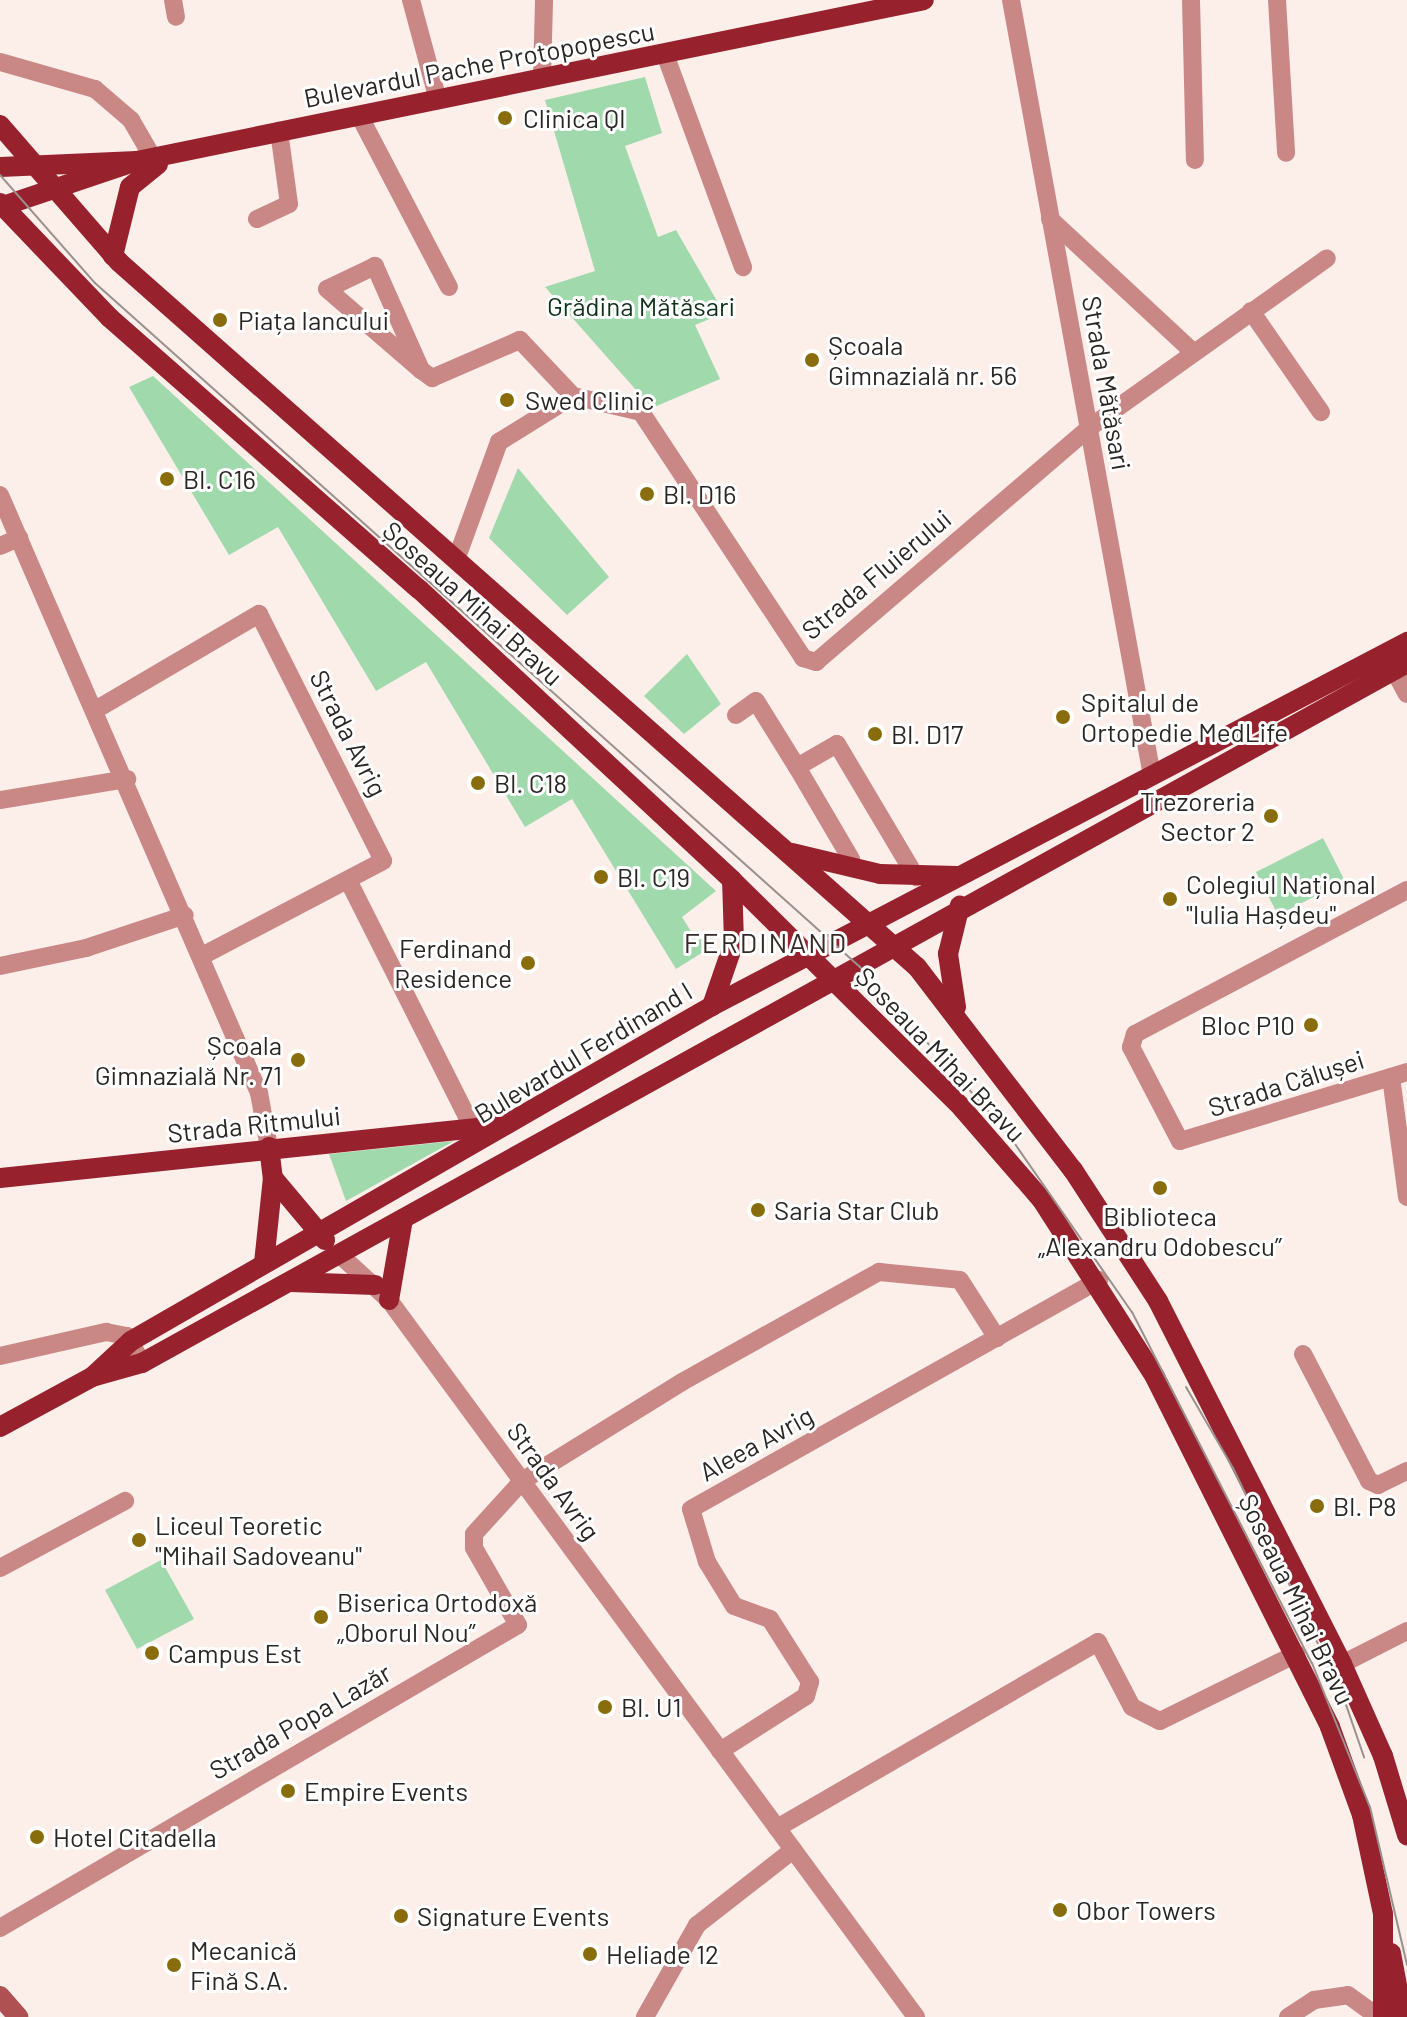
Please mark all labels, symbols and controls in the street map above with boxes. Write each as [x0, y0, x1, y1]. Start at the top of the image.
street label: Bulevardul Pache Protopopescu [301, 15, 657, 113]
place label: Clinica QI [523, 102, 626, 134]
marker: Clinica QI [494, 107, 516, 129]
park label: Grădina Mătăsari [547, 290, 735, 322]
street label: Strada Mătăsari [1076, 293, 1138, 473]
place label: Piața Iancului [238, 304, 389, 336]
marker: Piața Iancului [209, 309, 231, 331]
place label: Școala Gimnazială nr. 56 [828, 329, 1017, 390]
marker: Școala Gimnazială nr. 56 [803, 351, 821, 369]
place label: Swed Clinic [525, 384, 654, 416]
marker: Swed Clinic [496, 389, 518, 411]
place label: Bl. C16 [183, 463, 256, 495]
marker: Bl. C16 [158, 470, 176, 488]
place label: Bl. D16 [663, 478, 736, 510]
marker: Bl. D16 [638, 485, 656, 503]
street label: Strada Fluierului [795, 503, 957, 645]
street label: Șoseaua Mihai Bravu [377, 514, 569, 692]
street label: Strada Avrig [304, 665, 394, 801]
place label: Spitalul de Ortopedie MedLife [1081, 686, 1288, 748]
marker: Spitalul de Ortopedie MedLife [1052, 706, 1074, 728]
place label: Bl. D17 [891, 718, 963, 750]
marker: Bl. D17 [866, 725, 884, 743]
place label: Bl. C18 [494, 767, 567, 799]
marker: Bl. C18 [469, 774, 487, 792]
place label: Trezoreria Sector 2 [1140, 785, 1255, 846]
marker: Trezoreria Sector 2 [1262, 807, 1280, 825]
place label: Bl. C19 [617, 861, 690, 893]
marker: Bl. C19 [592, 868, 610, 886]
place label: Colegiul Național "Iulia Hașdeu" [1186, 868, 1376, 930]
marker: Colegiul Național "Iulia Hașdeu" [1161, 890, 1179, 908]
district label: FERDINAND [684, 925, 848, 959]
place label: Ferdinand Residence [394, 932, 512, 994]
marker: Ferdinand Residence [519, 954, 537, 972]
street label: Șoseaua Mihai Bravu [850, 960, 1032, 1148]
street label: Bulevardul Ferdinand I [469, 975, 697, 1129]
place label: Bloc P10 [1201, 1009, 1295, 1041]
marker: Bloc P10 [1302, 1016, 1320, 1034]
place label: Școala Gimnazială Nr. 71 [95, 1029, 282, 1090]
street label: Strada Călușei [1204, 1043, 1368, 1123]
marker: Școala Gimnazială Nr. 71 [289, 1051, 307, 1069]
street label: Strada Ritmului [166, 1099, 342, 1149]
marker: Biblioteca „Alexandru Odobescu” [1151, 1179, 1169, 1197]
place label: Saria Star Club [774, 1194, 939, 1226]
place label: Biblioteca „Alexandru Odobescu” [1038, 1200, 1282, 1262]
marker: Saria Star Club [749, 1201, 767, 1219]
street label: Aleea Avrig [694, 1399, 818, 1487]
street label: Strada Avrig [501, 1416, 607, 1546]
street label: Șoseaua Mihai Bravu [1232, 1488, 1362, 1710]
place label: Bl. P8 [1333, 1490, 1397, 1522]
marker: Bl. P8 [1308, 1497, 1326, 1515]
place label: Liceul Teoretic "Mihail Sadoveanu" [155, 1509, 362, 1570]
marker: Liceul Teoretic "Mihail Sadoveanu" [130, 1531, 148, 1549]
place label: Biserica Ortodoxă „Oborul Nou” [337, 1586, 537, 1648]
marker: Biserica Ortodoxă „Oborul Nou” [312, 1608, 330, 1626]
place label: Campus Est [168, 1637, 302, 1669]
marker: Campus Est [143, 1644, 161, 1662]
street label: Strada Popa Lazăr [204, 1656, 396, 1786]
place label: Bl. U1 [621, 1691, 682, 1723]
marker: Bl. U1 [596, 1698, 614, 1716]
place label: Empire Events [304, 1775, 468, 1807]
marker: Empire Events [279, 1782, 297, 1800]
place label: Hotel Citadella [53, 1821, 217, 1853]
marker: Hotel Citadella [28, 1828, 46, 1846]
place label: Obor Towers [1076, 1894, 1216, 1926]
place label: Signature Events [417, 1900, 609, 1932]
marker: Obor Towers [1051, 1901, 1069, 1919]
marker: Signature Events [392, 1907, 410, 1925]
place label: Mecanică Fină S.A. [190, 1934, 297, 1996]
place label: Heliade 12 [606, 1938, 719, 1970]
marker: Heliade 12 [581, 1945, 599, 1963]
marker: Mecanică Fină S.A. [165, 1956, 183, 1974]

